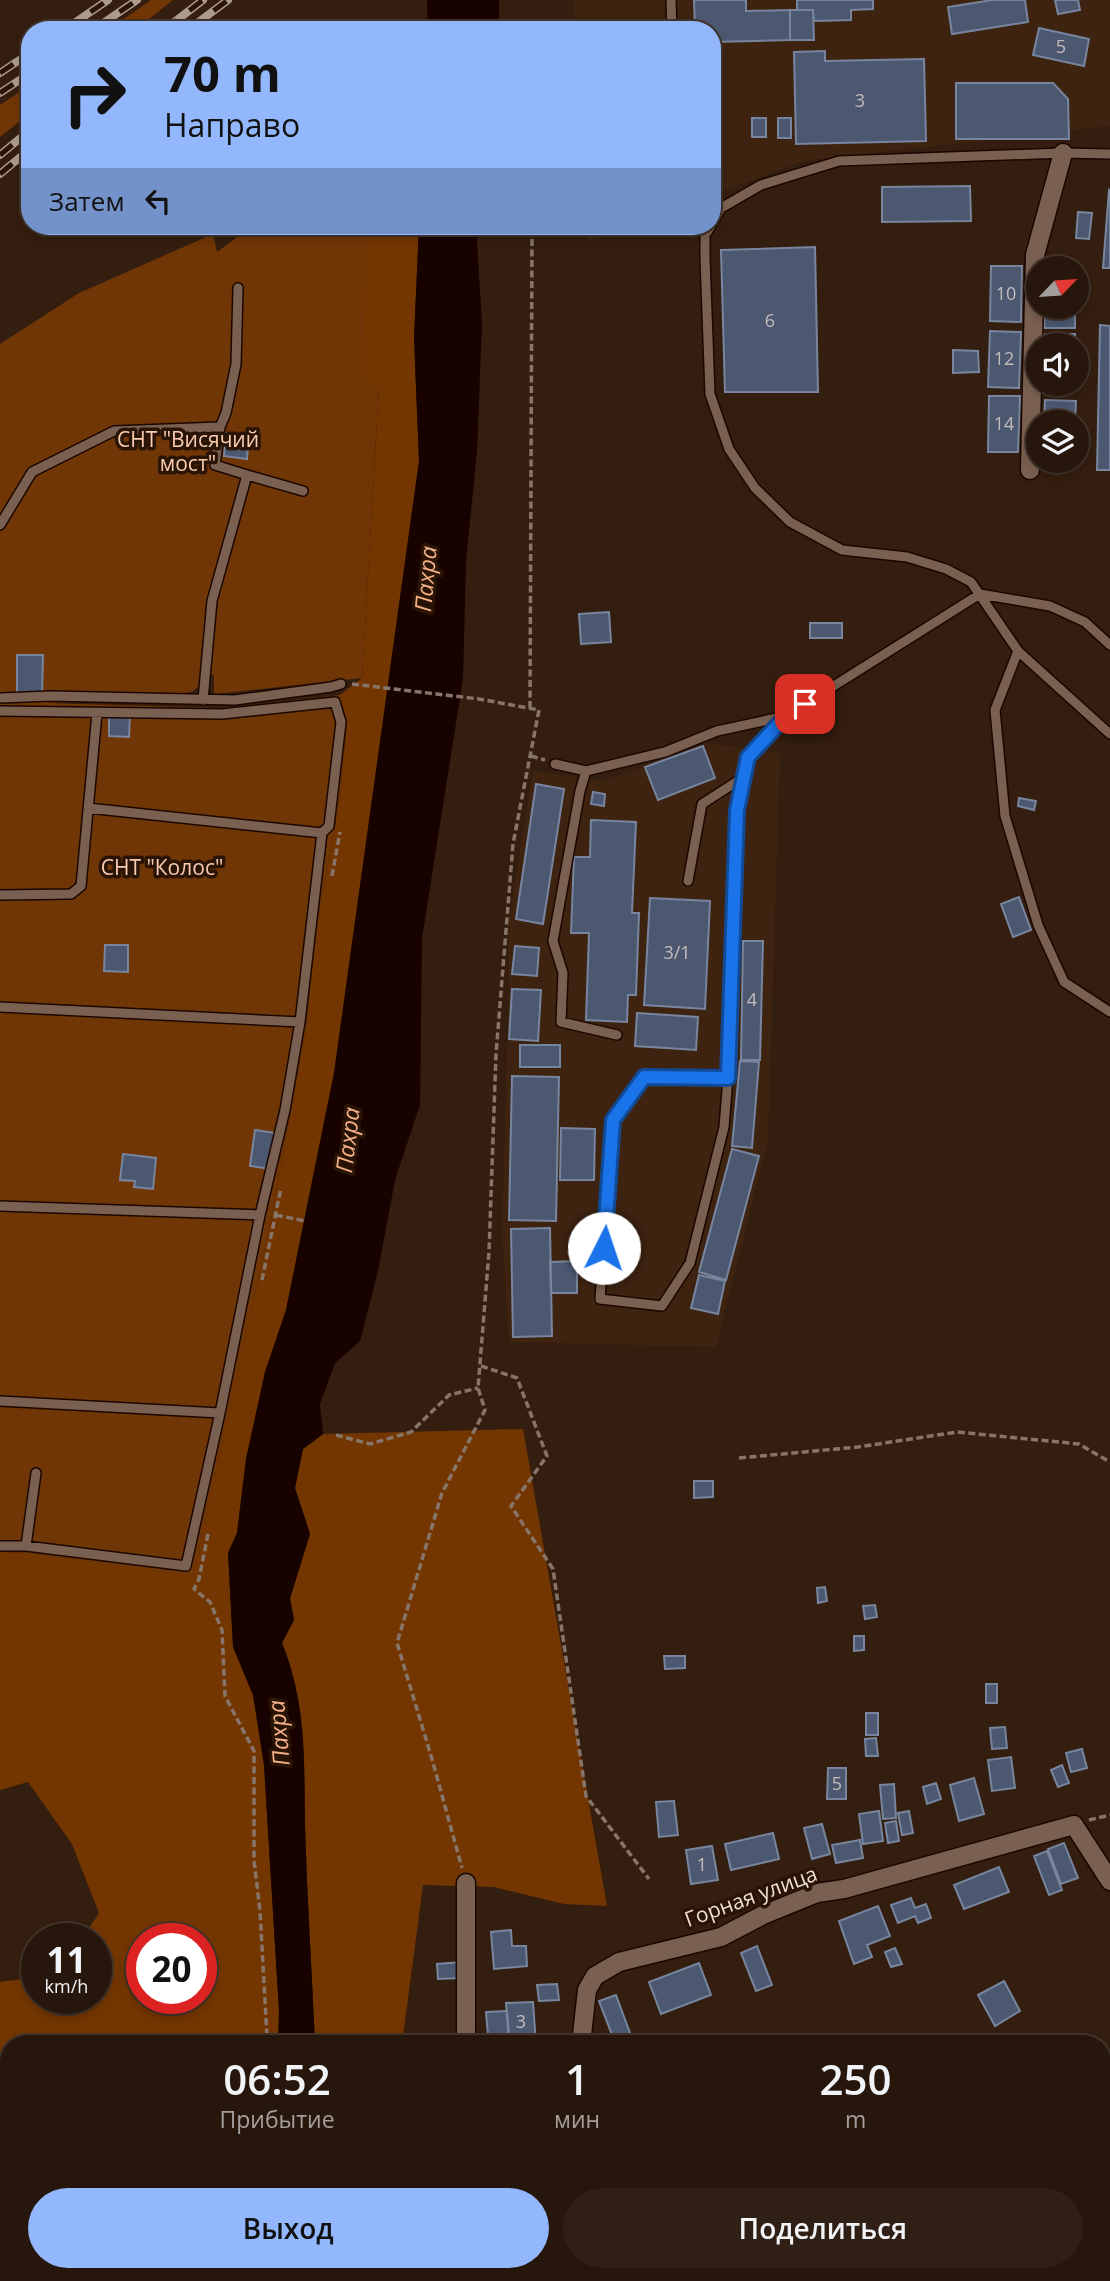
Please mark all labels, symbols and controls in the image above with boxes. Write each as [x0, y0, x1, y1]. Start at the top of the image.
house number: 5 [1056, 34, 1066, 58]
text: 70 m [164, 40, 281, 106]
icon: right [49, 49, 140, 140]
house number: 3 [855, 88, 865, 112]
text: Направо [164, 103, 300, 146]
icon: left [139, 182, 177, 220]
text: Затем [49, 183, 125, 219]
north arrow [1026, 256, 1088, 318]
map controls [1026, 256, 1089, 473]
house number: 10 [996, 281, 1016, 305]
house number: 6 [765, 308, 775, 332]
button: sound [1026, 333, 1089, 396]
house number: 12 [994, 346, 1014, 370]
button: layers [1026, 410, 1089, 473]
house number: 14 [994, 411, 1014, 435]
park label: СНТ "Висячий мост" [117, 425, 259, 477]
water label: Пахра [406, 545, 444, 613]
pin [775, 674, 835, 734]
icon: arrive [786, 685, 824, 723]
park label: СНТ "Колос" [101, 853, 223, 881]
house number: 3/1 [663, 940, 691, 964]
house number: 4 [747, 987, 757, 1011]
water label: Пахра [327, 1105, 367, 1175]
position arrow [567, 1211, 641, 1285]
water label: Пахра [259, 1699, 297, 1767]
house number: 5 [832, 1771, 842, 1795]
house number: 1 [697, 1852, 707, 1876]
street label: Горная улица [680, 1859, 821, 1933]
speed limit sign: 20 [126, 1923, 217, 2014]
text: 11 [46, 1936, 87, 1983]
text: km/h [45, 1974, 88, 1998]
house number: 3 [516, 2009, 526, 2033]
text: 06:52 [223, 2050, 331, 2107]
text: 1 [565, 2050, 589, 2107]
text: 250 [820, 2050, 892, 2107]
text: Прибытие [219, 2103, 335, 2135]
text: мин [554, 2103, 600, 2135]
text: m [845, 2103, 866, 2135]
button: Выход [28, 2188, 549, 2268]
button: Поделиться [563, 2188, 1083, 2268]

